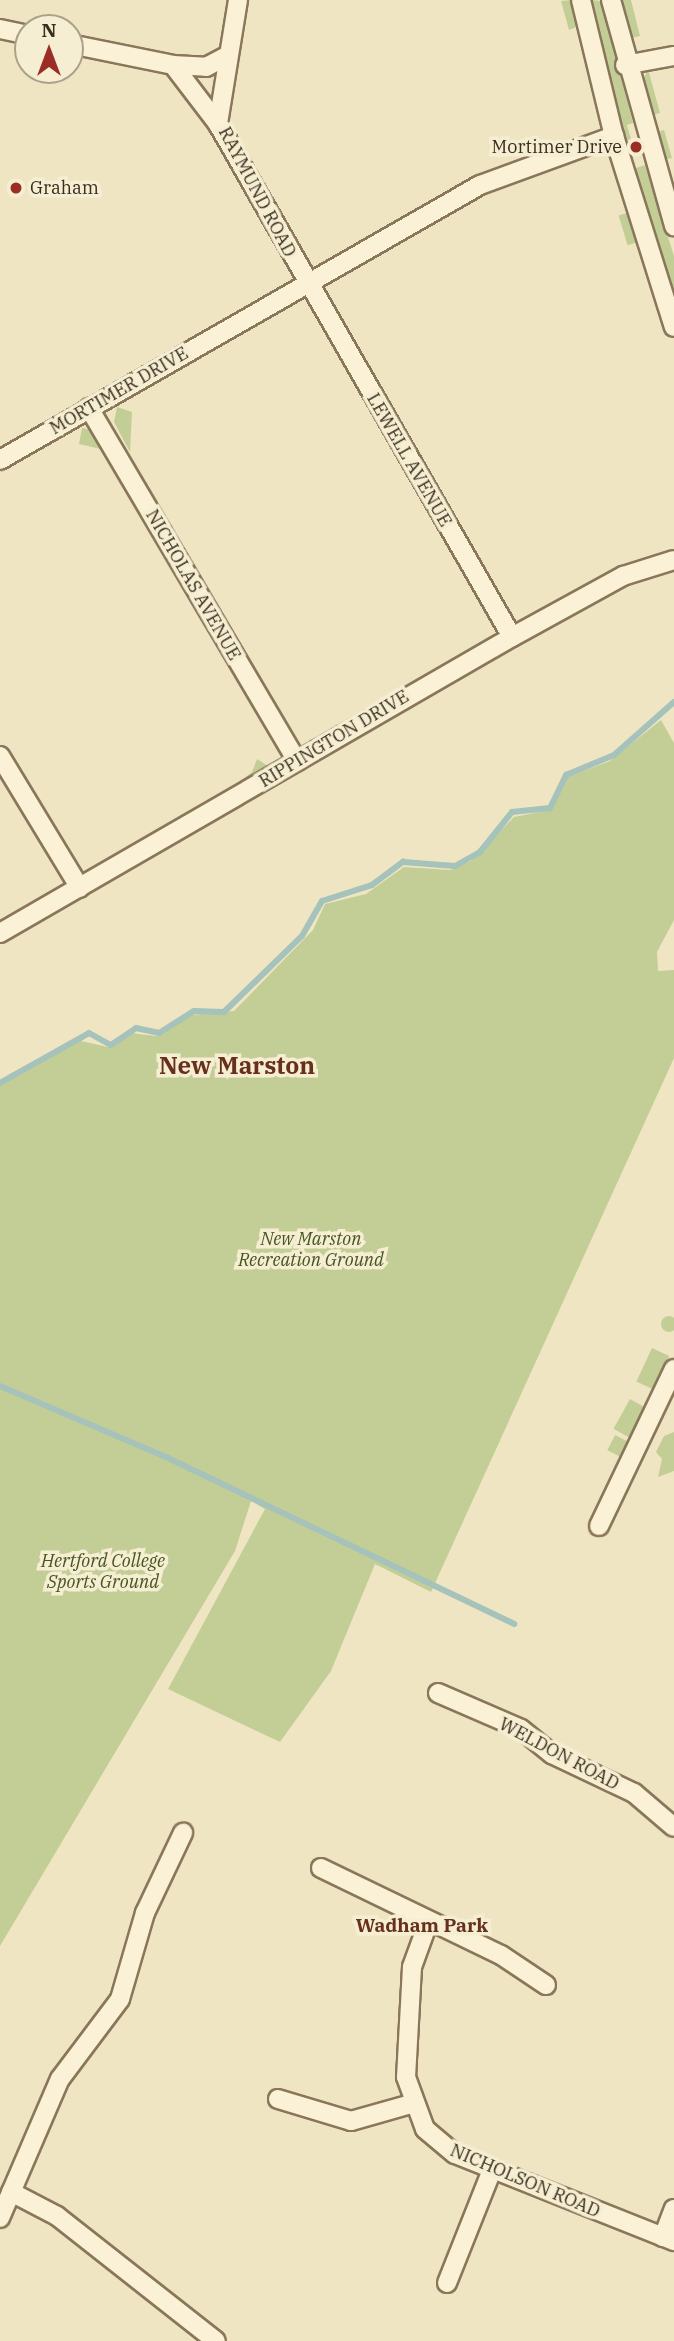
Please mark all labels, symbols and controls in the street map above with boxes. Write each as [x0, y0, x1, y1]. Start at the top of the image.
north arrow [14, 14, 84, 84]
text: N [41, 18, 57, 42]
street label: RAYMUND ROAD [214, 123, 300, 261]
place label: Mortimer Drive [492, 136, 622, 158]
marker: Mortimer Drive [628, 139, 644, 155]
place label: Graham [30, 177, 99, 199]
marker: Graham [8, 180, 24, 196]
street label: MORTIMER DRIVE [46, 343, 192, 439]
street label: LEWELL AVENUE [362, 389, 456, 531]
street label: NICHOLAS AVENUE [141, 506, 245, 664]
street label: RIPPINGTON DRIVE [255, 686, 413, 792]
district label: New Marston [159, 1052, 315, 1080]
park label: New Marston Recreation Ground [238, 1229, 384, 1272]
park label: Hertford College Sports Ground [41, 1551, 165, 1594]
street label: WELDON ROAD [495, 1713, 623, 1795]
district label: Wadham Park [356, 1915, 488, 1937]
street label: NICHOLSON ROAD [447, 2140, 603, 2222]

